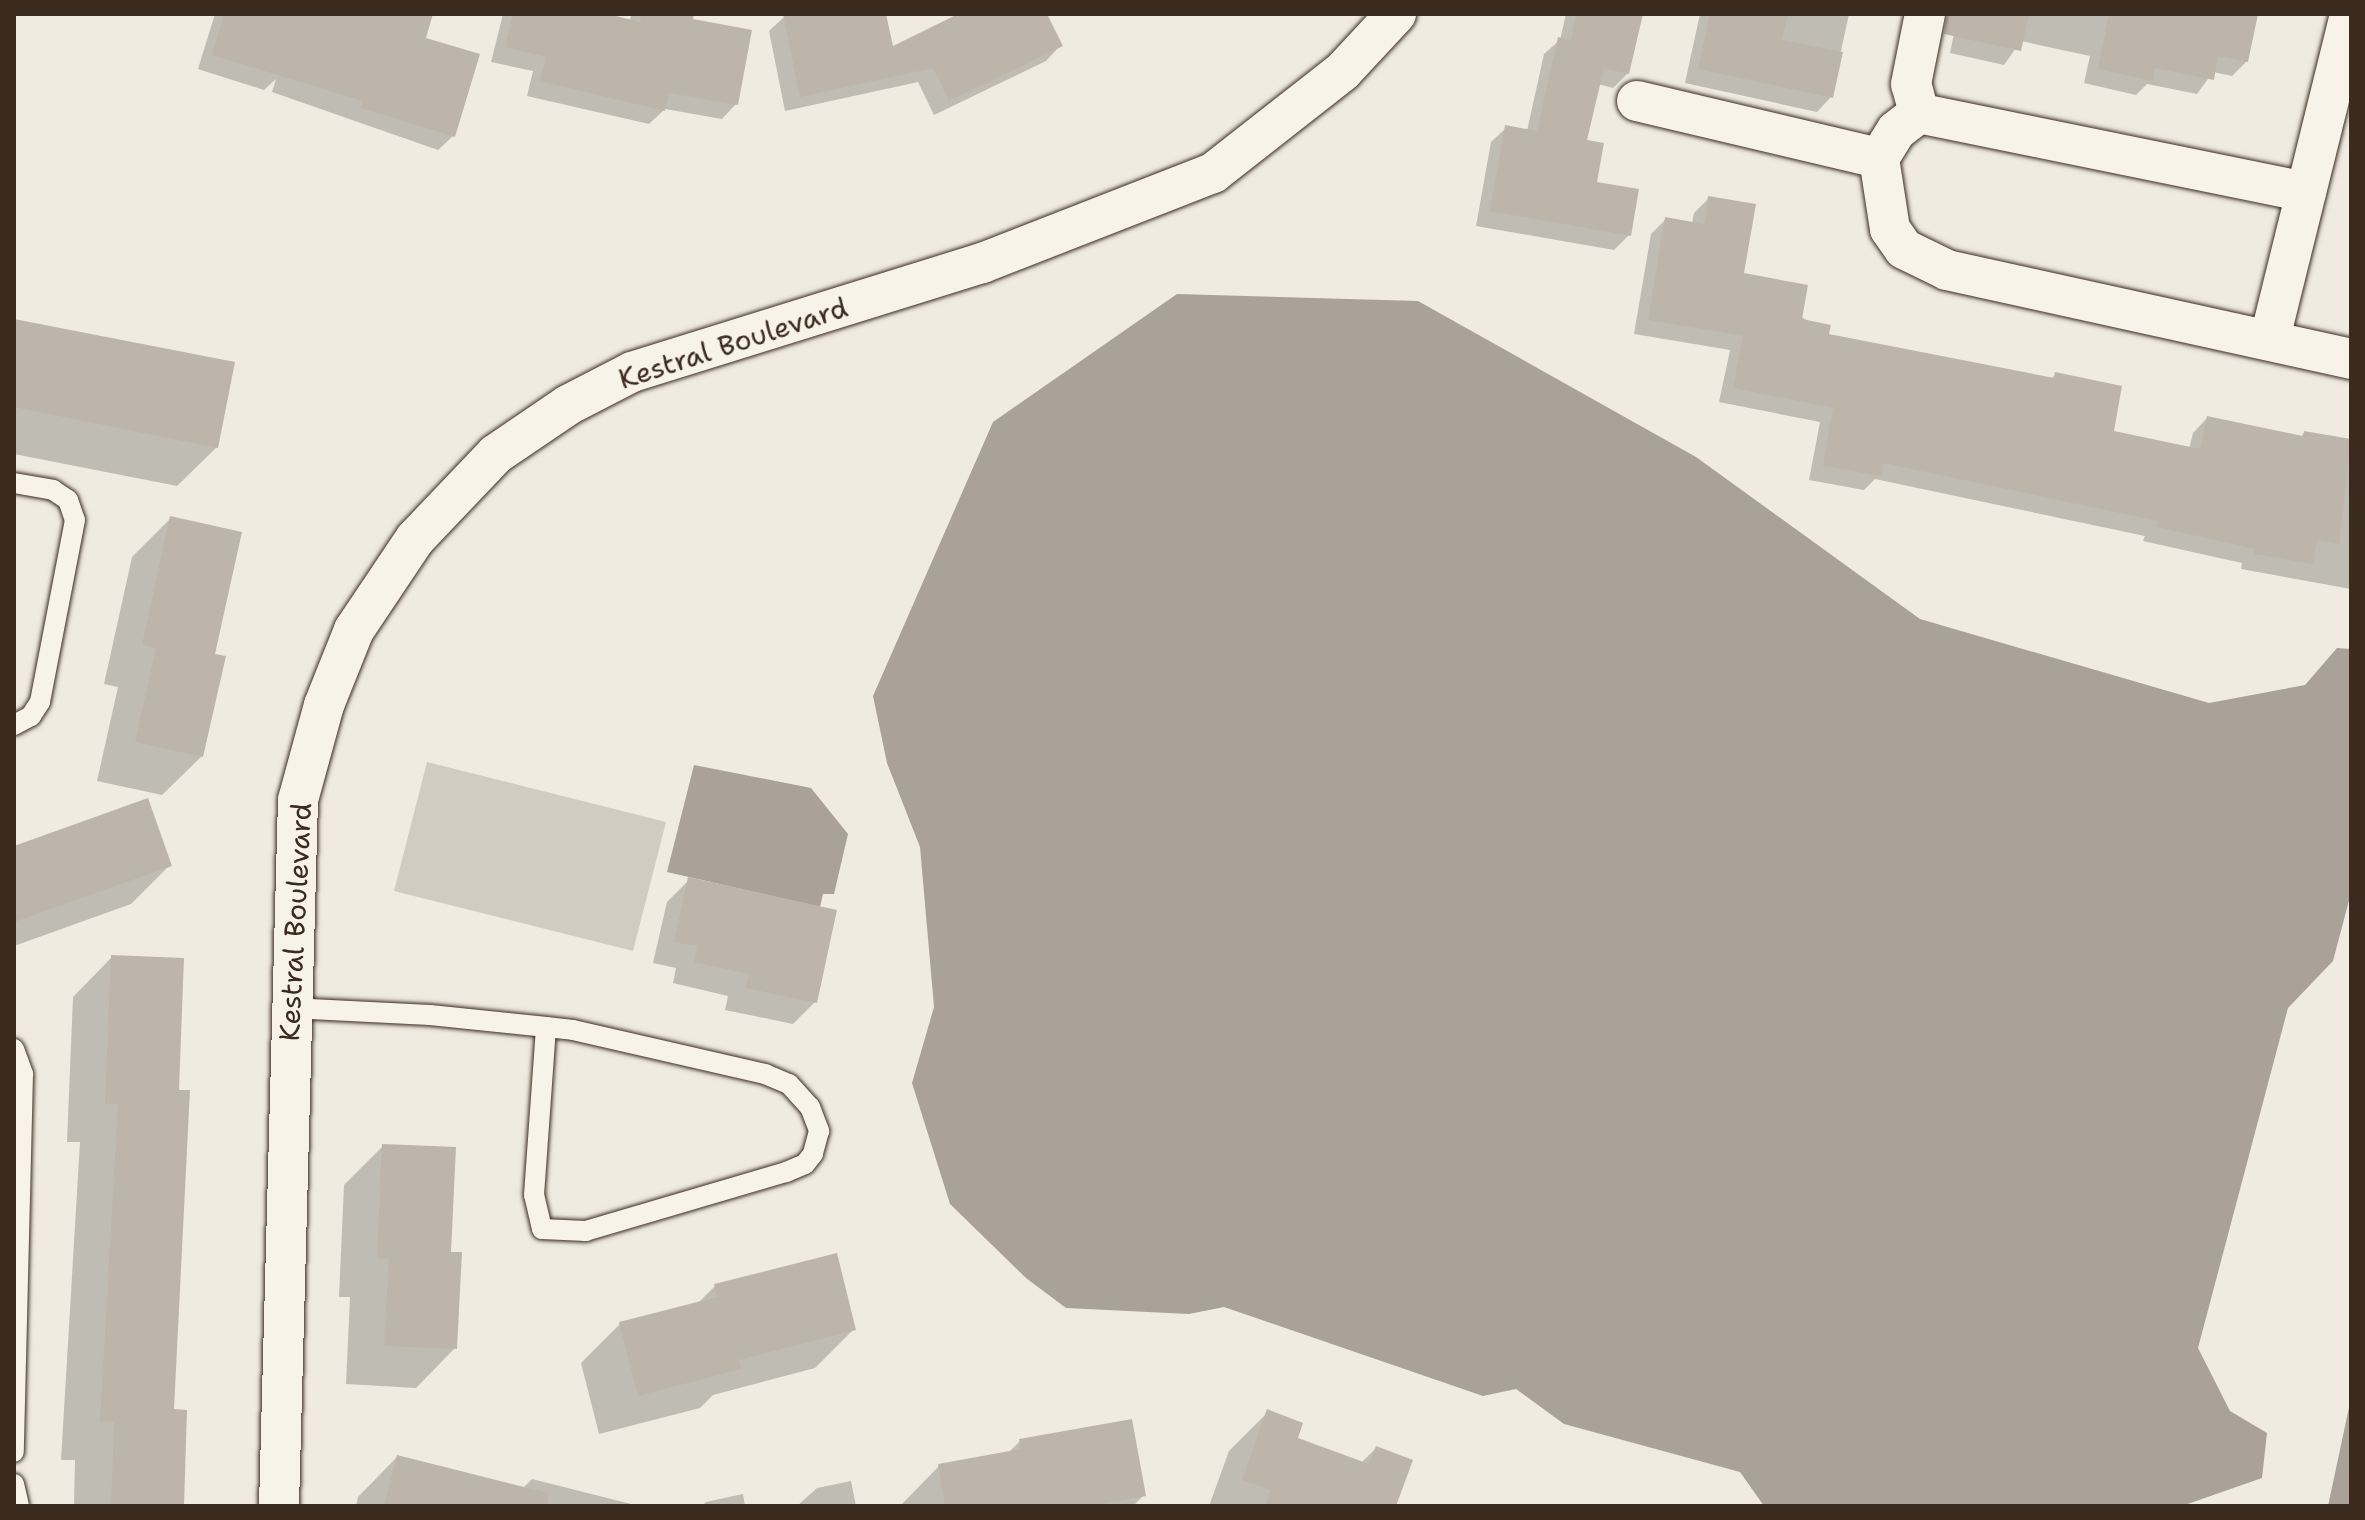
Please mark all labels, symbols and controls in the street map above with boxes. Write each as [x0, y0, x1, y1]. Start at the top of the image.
street label: Kestral Boulevard [614, 290, 852, 396]
street label: Kestral Boulevard [272, 802, 318, 1042]

